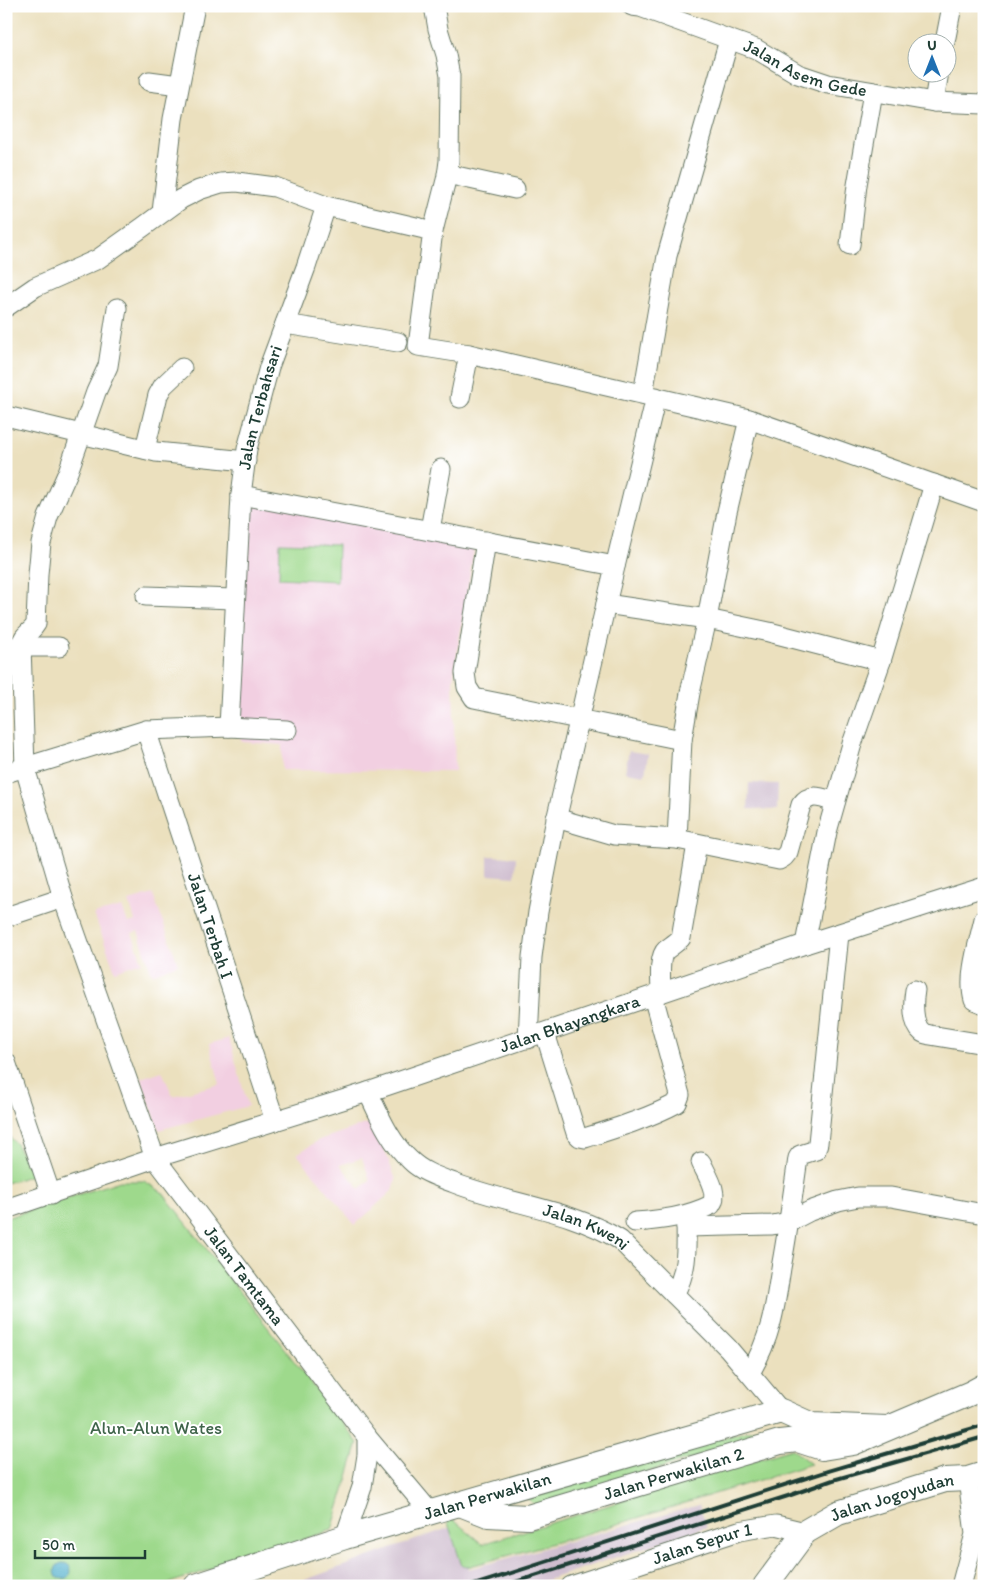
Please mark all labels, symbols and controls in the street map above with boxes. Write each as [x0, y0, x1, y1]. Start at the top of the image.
north arrow [908, 32, 958, 82]
street label: Jalan Asem Gede [740, 34, 868, 101]
text: U [927, 37, 937, 54]
street label: Jalan Terbahsari [233, 342, 287, 471]
street label: Jalan Terbah I [183, 870, 238, 981]
street label: Jalan Bhayangkara [497, 990, 643, 1058]
street label: Jalan Kweni [540, 1199, 635, 1255]
street label: Jalan Tamtama [199, 1221, 289, 1330]
park label: Alun-Alun Wates [90, 1417, 222, 1439]
street label: Jalan Perwakilan 2 [601, 1442, 747, 1505]
street label: Jalan Perwakilan [421, 1467, 554, 1525]
street label: Jalan Jogoyudan [826, 1469, 955, 1526]
street label: Jalan Sepur 1 [650, 1518, 753, 1570]
scale bar [35, 1527, 145, 1559]
text: 50 m [42, 1536, 75, 1554]

